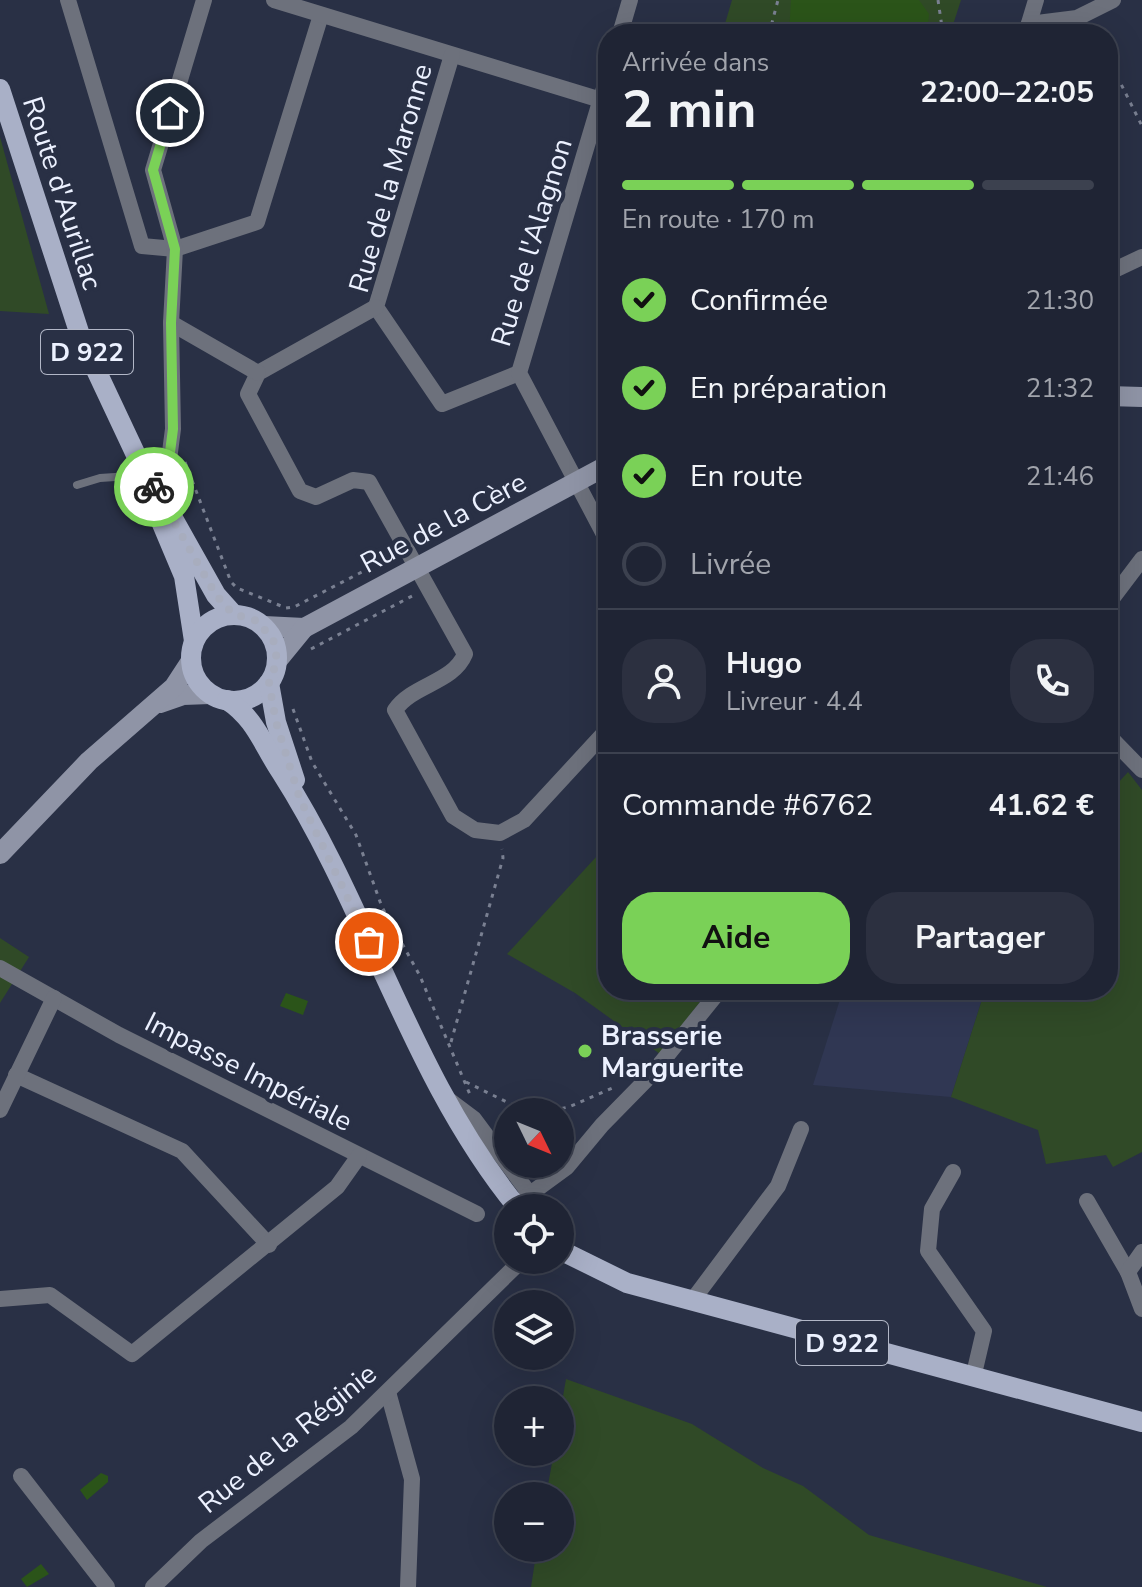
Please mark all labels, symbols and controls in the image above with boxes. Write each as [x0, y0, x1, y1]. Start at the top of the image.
text: Arrivée dans [622, 45, 769, 80]
street label: Rue de la Maronne [340, 60, 442, 297]
text: 22:00–22:05 [920, 72, 1094, 113]
text: 2 min [622, 74, 757, 145]
pin [136, 79, 204, 147]
icon: home [148, 91, 192, 135]
street label: Route d'Aurillac [13, 92, 111, 295]
street label: Rue de l'Alagnon [482, 134, 582, 351]
text: En route · 170 m [622, 202, 815, 237]
icon: check [622, 278, 666, 322]
text: Confirmée [690, 280, 828, 321]
text: 21:30 [1026, 283, 1094, 318]
road number: D 922 [41, 330, 133, 374]
icon: check [622, 366, 666, 410]
text: En préparation [690, 368, 887, 409]
text: 21:32 [1026, 371, 1094, 406]
courier [114, 447, 194, 527]
icon: check [622, 454, 666, 498]
text: En route [690, 456, 803, 497]
text: 21:46 [1026, 459, 1094, 494]
street label: Rue de la Cère [354, 463, 533, 583]
icon: bike [132, 465, 176, 509]
text: Livrée [690, 544, 771, 585]
button: person [622, 639, 706, 723]
button: phone [1010, 639, 1094, 723]
text: Hugo [726, 643, 802, 684]
text: Livreur · 4.4 [726, 684, 863, 719]
text: Commande #6762 [622, 785, 873, 826]
text: 41.62 € [988, 785, 1094, 826]
button: Aide [622, 892, 850, 984]
button: Partager [866, 892, 1094, 984]
pin [335, 908, 403, 976]
icon: bag [347, 920, 391, 964]
street label: Impasse Impériale [138, 1003, 359, 1141]
place label: Brasserie Marguerite [601, 1017, 744, 1087]
marker: Brasserie Marguerite [576, 1042, 594, 1060]
north arrow [494, 1098, 574, 1178]
map controls [494, 1098, 574, 1562]
button: locate [494, 1194, 574, 1274]
button: layers [494, 1290, 574, 1370]
road number: D 922 [796, 1321, 888, 1365]
street label: Rue de la Réginie [191, 1355, 385, 1522]
button: + [494, 1386, 574, 1466]
button: − [494, 1482, 574, 1562]

